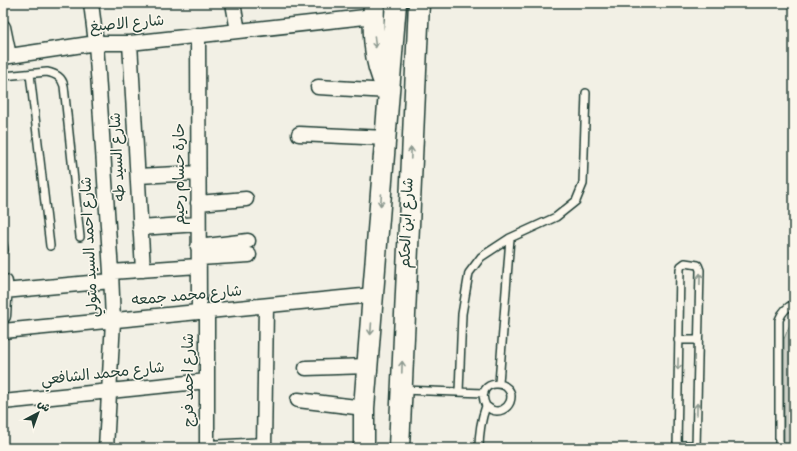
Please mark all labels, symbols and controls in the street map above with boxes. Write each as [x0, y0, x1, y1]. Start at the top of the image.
street label: شارع الاصبغ [89, 11, 165, 39]
one-way arrow [371, 35, 378, 48]
street label: شارع السيد طه [106, 112, 132, 202]
street label: حارة حسام رحيم [170, 123, 192, 225]
one-way arrow [408, 147, 415, 160]
street label: شارع احمد السيد متولي [76, 176, 106, 318]
street label: شارع ابن الحكم [395, 177, 421, 269]
one-way arrow [377, 193, 384, 206]
one-way arrow [696, 273, 704, 286]
street label: شارع محمد جمعه [131, 281, 243, 313]
one-way arrow [367, 322, 374, 335]
street label: شارع احمد فرج [179, 333, 201, 427]
one-way arrow [674, 357, 682, 370]
street label: شارع محمد الشافعي [40, 358, 166, 392]
one-way arrow [398, 361, 406, 374]
north arrow [18, 393, 58, 433]
text: ش [33, 397, 53, 417]
one-way arrow [693, 403, 701, 416]

